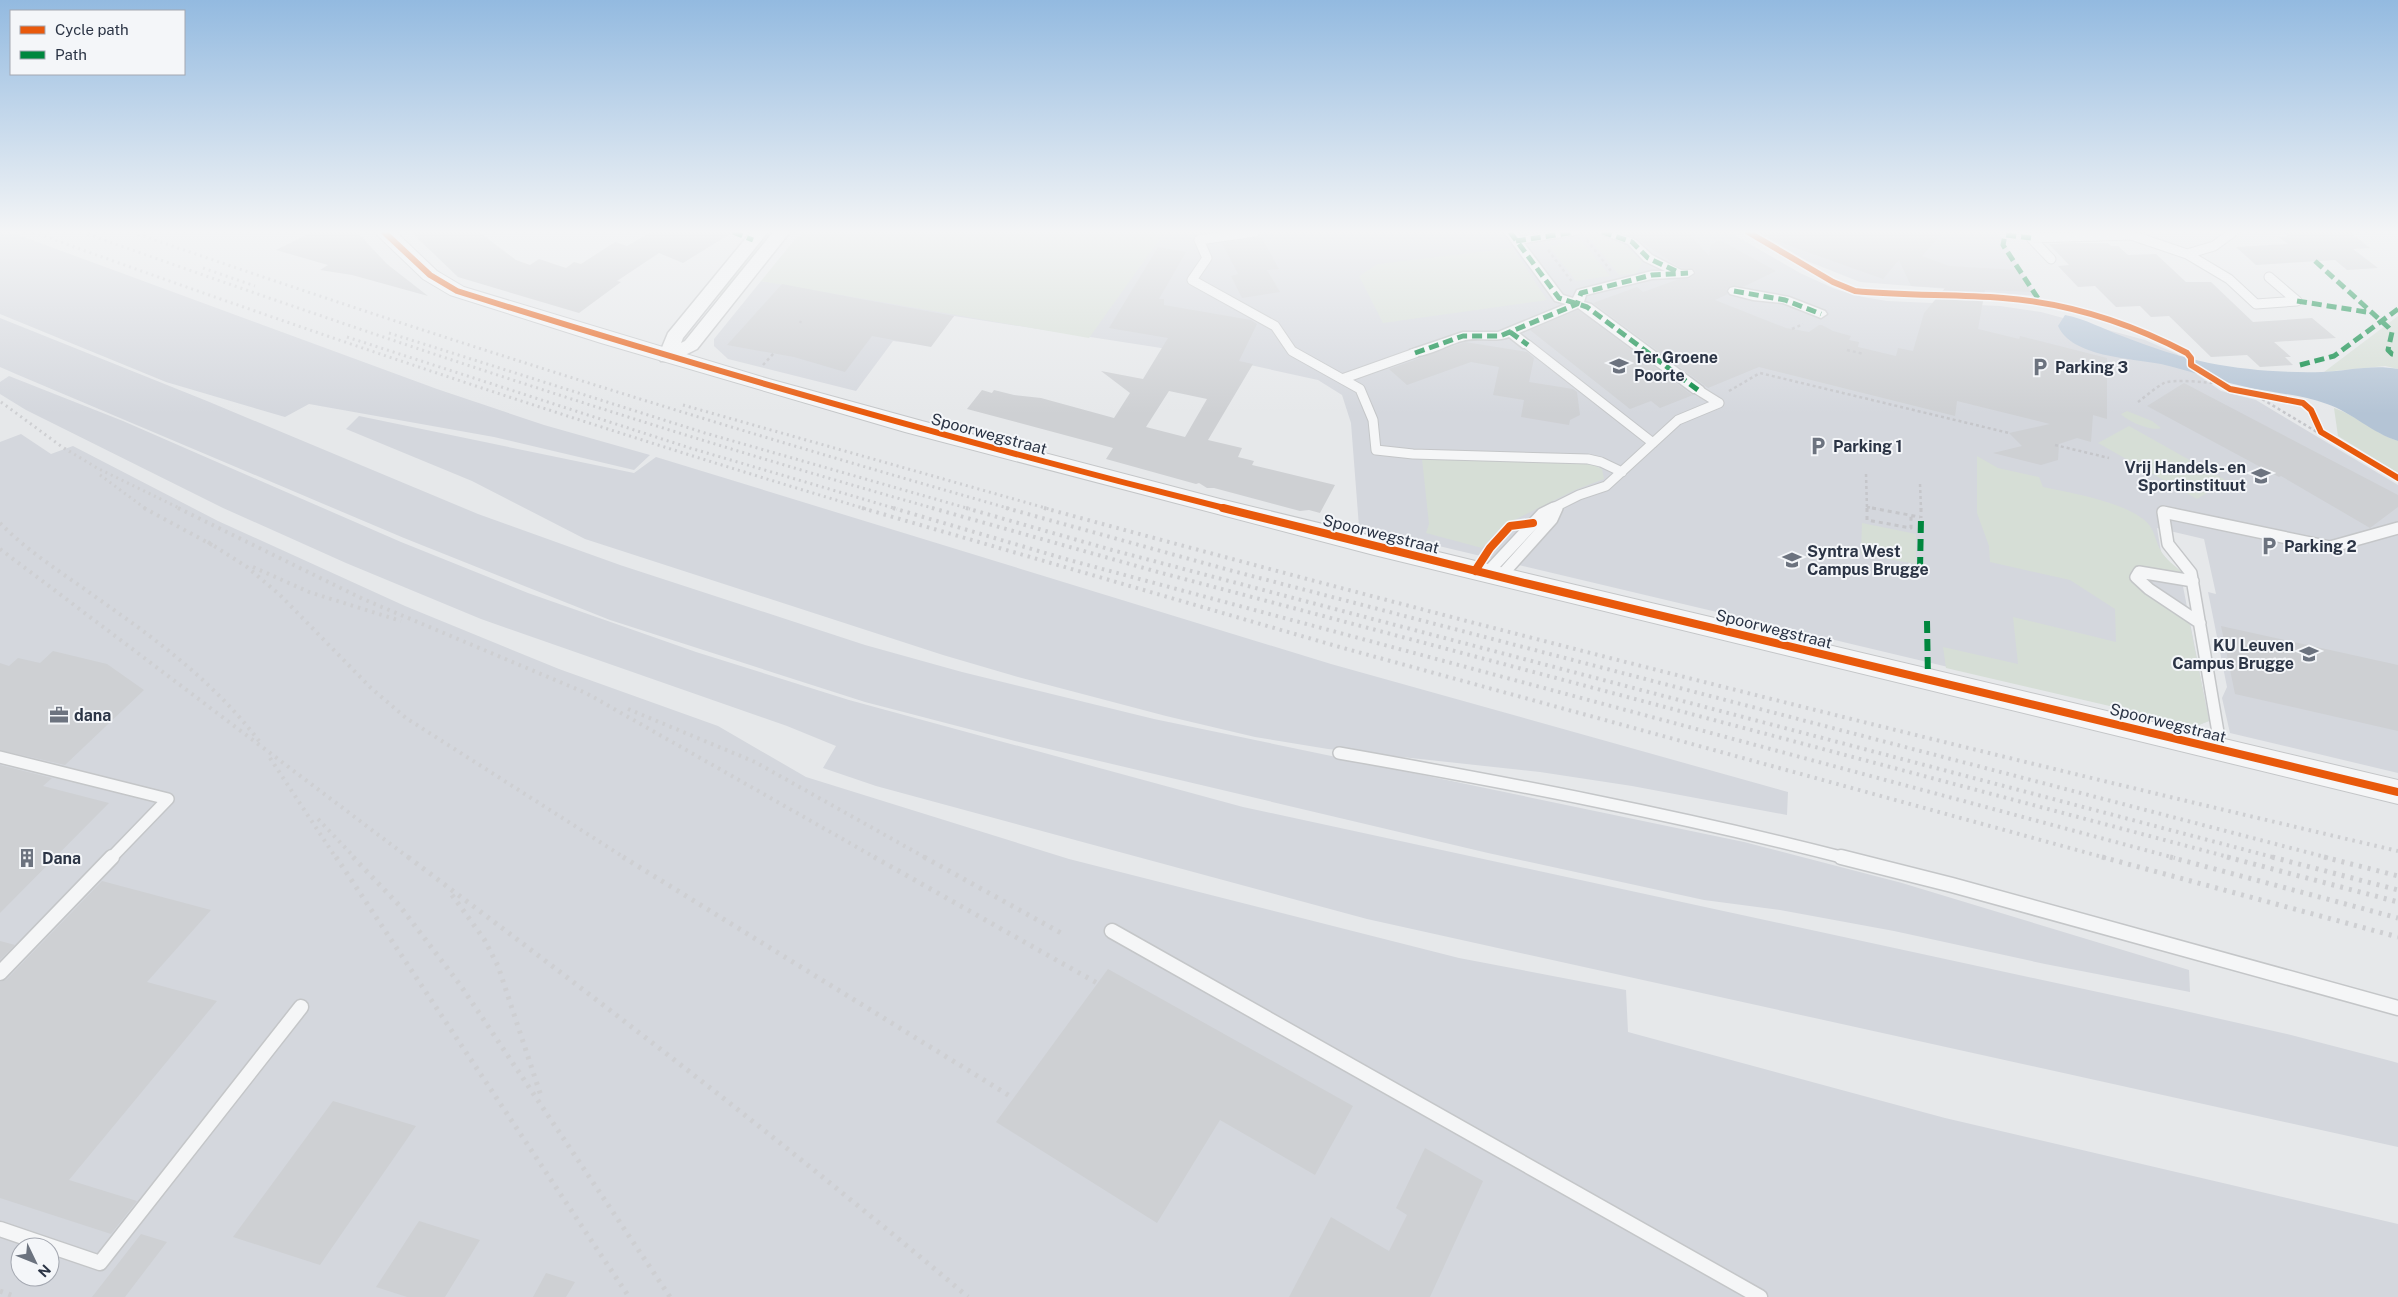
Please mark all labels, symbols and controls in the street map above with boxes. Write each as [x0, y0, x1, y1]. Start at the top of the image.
legend [10, 10, 185, 75]
text: Cycle path [55, 21, 129, 38]
text: Path [55, 46, 87, 63]
place label: Ter Groene Poorte [1634, 348, 1718, 385]
school or university icon: Ter Groene Poorte [1608, 355, 1630, 377]
parking icon: Parking 3 [2029, 356, 2051, 378]
place label: Parking 3 [2055, 358, 2128, 377]
street label: Spoorwegstraat [929, 409, 1049, 459]
parking icon: Parking 1 [1807, 435, 1829, 457]
place label: Parking 1 [1833, 437, 1902, 456]
place label: Vrij Handels- en Sportinstituut [2124, 458, 2246, 495]
school or university icon: Vrij Handels- en Sportinstituut [2250, 465, 2272, 487]
street label: Spoorwegstraat [1321, 510, 1441, 558]
parking icon: Parking 2 [2258, 535, 2280, 557]
place label: Parking 2 [2284, 537, 2357, 556]
place label: Syntra West Campus Brugge [1807, 542, 1929, 579]
school or university icon: Syntra West Campus Brugge [1781, 549, 1803, 571]
street label: Spoorwegstraat [1714, 605, 1834, 653]
place label: KU Leuven Campus Brugge [2172, 636, 2294, 673]
school or university icon: KU Leuven Campus Brugge [2298, 643, 2320, 665]
street label: Spoorwegstraat [2108, 699, 2228, 747]
office icon: dana [48, 704, 70, 726]
place label: dana [74, 706, 111, 725]
building icon: Dana [16, 847, 38, 869]
place label: Dana [42, 849, 81, 868]
north arrow [10, 1237, 60, 1287]
text: N [35, 1261, 54, 1280]

